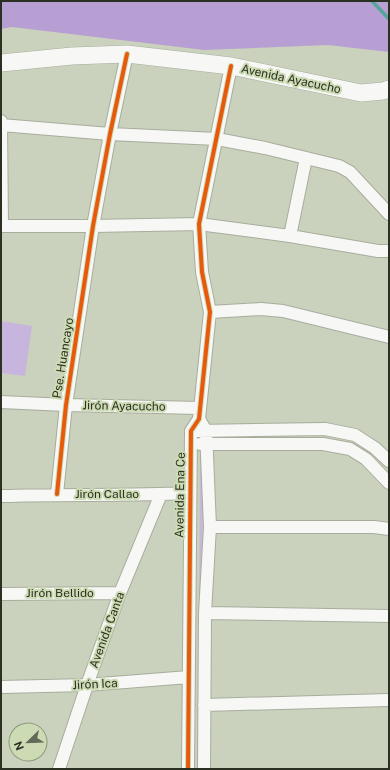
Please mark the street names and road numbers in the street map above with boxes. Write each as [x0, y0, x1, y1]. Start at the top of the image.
street label: Avenida Ayacucho [240, 62, 342, 96]
street label: Pse. Huancayo [50, 316, 76, 399]
street label: Jirón Ayacucho [82, 398, 166, 414]
street label: Avenida Ena Ce [172, 452, 188, 538]
street label: Jirón Callao [75, 487, 139, 501]
street label: Jirón Bellido [26, 586, 94, 600]
street label: Avenida Canta [87, 590, 127, 670]
street label: Jirón Ica [72, 676, 118, 692]

